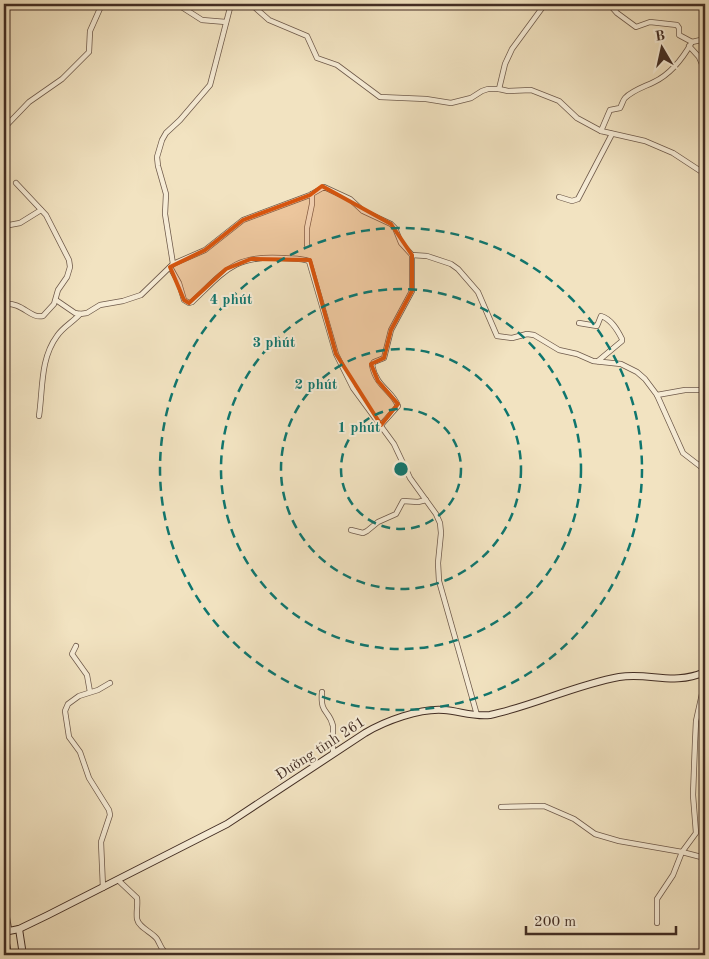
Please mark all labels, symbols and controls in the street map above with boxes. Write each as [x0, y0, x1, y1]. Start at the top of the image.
north arrow [636, 22, 686, 72]
text: B [654, 28, 666, 44]
text: 4 phút [209, 293, 253, 308]
text: 3 phút [252, 336, 296, 351]
text: 2 phút [294, 378, 338, 393]
text: 1 phút [337, 421, 381, 436]
centre of rings [392, 460, 410, 478]
street label: Đường tỉnh 261 [273, 715, 368, 784]
scale bar [526, 904, 676, 936]
text: 200 m [534, 915, 576, 930]

